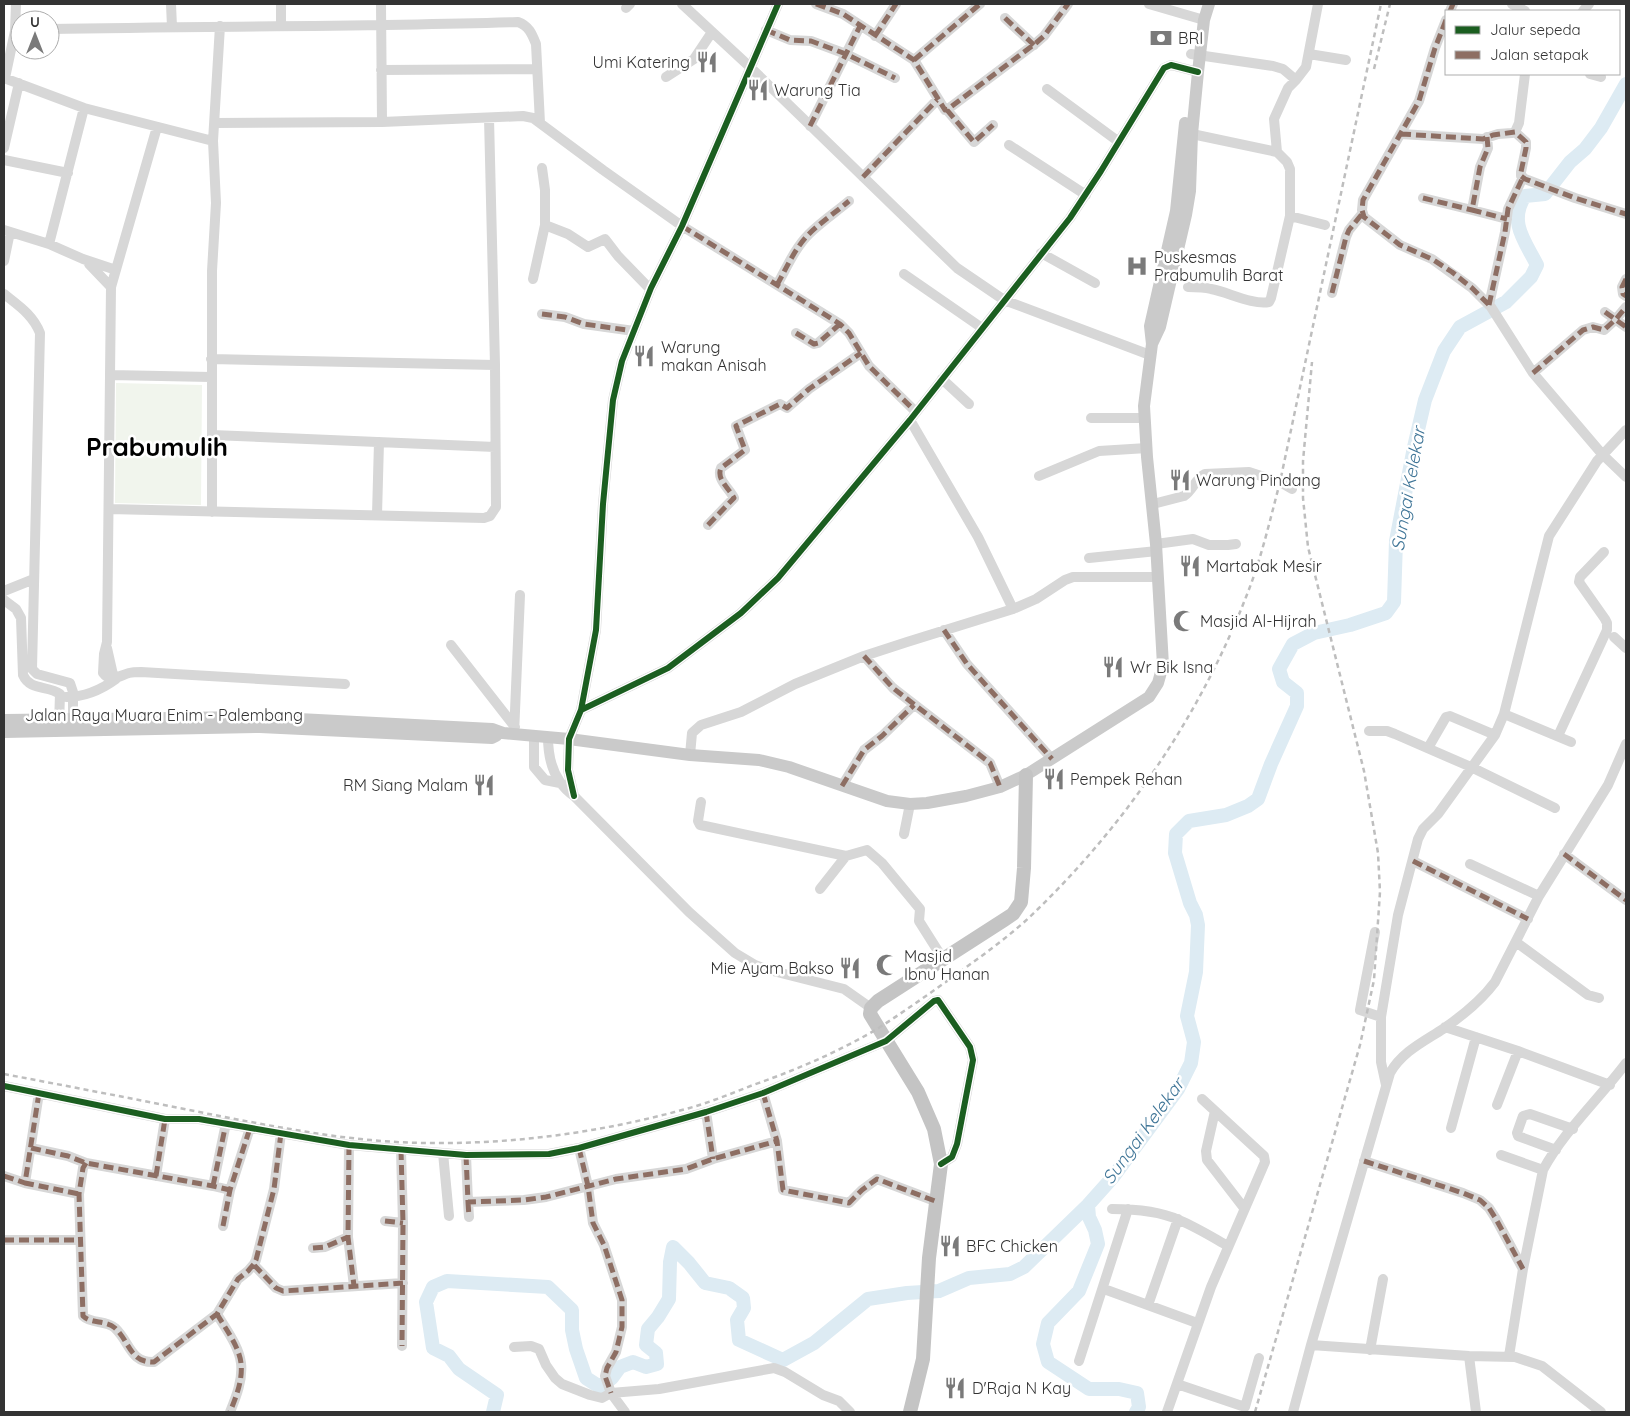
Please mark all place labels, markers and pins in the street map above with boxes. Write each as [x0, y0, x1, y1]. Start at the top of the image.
bank icon: BRI [1148, 25, 1174, 51]
place label: BRI [1178, 28, 1203, 48]
restaurant icon: Umi Katering [694, 49, 720, 75]
place label: Umi Katering [593, 52, 690, 72]
restaurant icon: Warung Tia [745, 77, 771, 103]
place label: Warung Tia [774, 80, 861, 100]
place label: Puskesmas Prabumulih Barat [1154, 247, 1283, 285]
hospital icon: Puskesmas Prabumulih Barat [1124, 253, 1150, 279]
place label: Warung makan Anisah [661, 337, 767, 375]
restaurant icon: Warung makan Anisah [631, 343, 657, 369]
restaurant icon: Warung Pindang [1167, 467, 1193, 493]
place label: Warung Pindang [1196, 470, 1321, 490]
restaurant icon: Martabak Mesir [1177, 553, 1203, 579]
place label: Martabak Mesir [1206, 556, 1322, 576]
mosque icon: Masjid Al-Hijrah [1171, 608, 1197, 634]
place label: Masjid Al-Hijrah [1200, 611, 1317, 631]
restaurant icon: Wr Bik Isna [1100, 654, 1126, 680]
place label: Wr Bik Isna [1130, 657, 1213, 677]
restaurant icon: Pempek Rehan [1041, 766, 1067, 792]
place label: Pempek Rehan [1070, 769, 1182, 789]
restaurant icon: RM Siang Malam [471, 772, 497, 798]
place label: RM Siang Malam [343, 775, 468, 795]
place label: Masjid Ibnu Hanan [904, 946, 990, 984]
mosque icon: Masjid Ibnu Hanan [874, 952, 900, 978]
restaurant icon: Mie Ayam Bakso [837, 955, 863, 981]
place label: Mie Ayam Bakso [710, 958, 834, 978]
restaurant icon: BFC Chicken [937, 1233, 963, 1259]
place label: BFC Chicken [966, 1236, 1058, 1256]
restaurant icon: D'Raja N Kay [942, 1375, 968, 1401]
place label: D'Raja N Kay [972, 1378, 1071, 1398]

